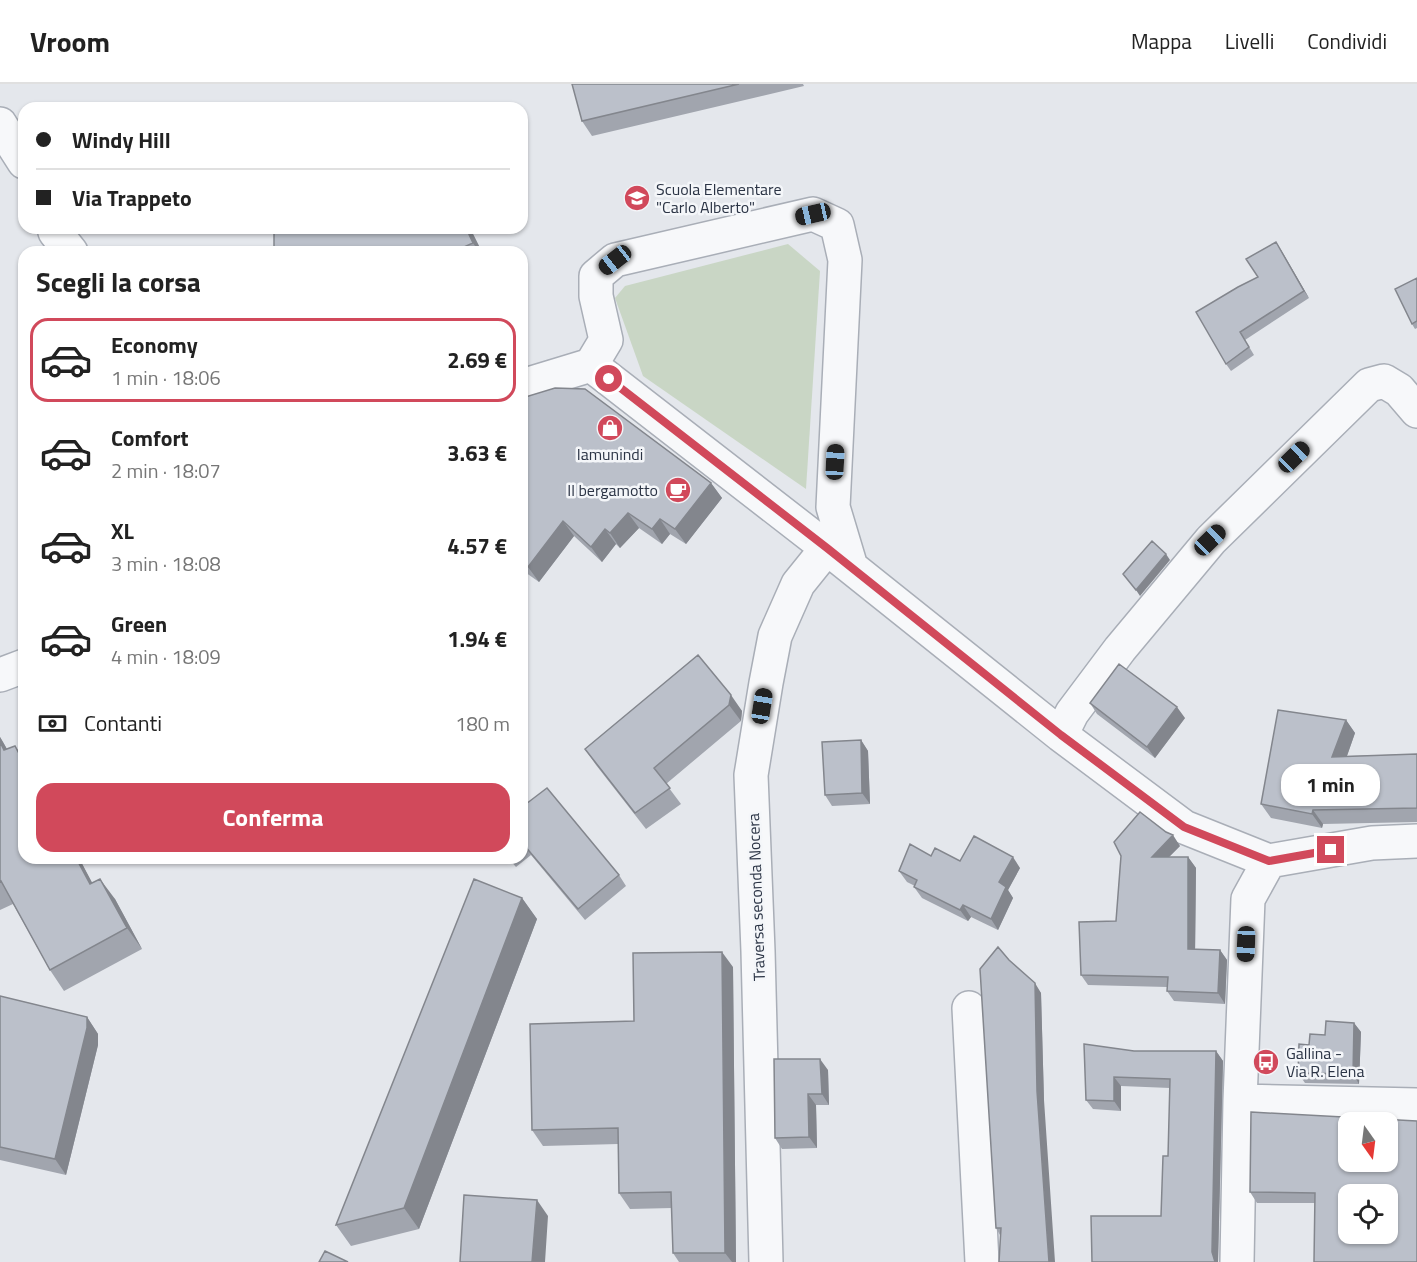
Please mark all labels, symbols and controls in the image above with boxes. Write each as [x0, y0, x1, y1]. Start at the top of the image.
text: Vroom [30, 20, 110, 63]
text: Mappa [1131, 25, 1192, 57]
text: Livelli [1225, 25, 1274, 57]
text: Condividi [1307, 25, 1387, 57]
text: Windy Hill [72, 123, 171, 157]
place label: Scuola Elementare "Carlo Alberto" [656, 177, 782, 219]
text: Via Trappeto [72, 181, 192, 215]
school or university icon: Scuola Elementare "Carlo Alberto" [622, 183, 652, 213]
car [793, 201, 833, 227]
car [595, 242, 635, 278]
text: Scegli la corsa [36, 261, 201, 302]
text: Economy [111, 328, 198, 362]
icon: car [39, 333, 93, 387]
text: 2.69 € [447, 343, 507, 377]
text: 1 min · 18:06 [111, 362, 221, 393]
route start [595, 365, 622, 392]
shop icon: Iamunindi [595, 413, 625, 443]
text: Comfort [111, 421, 189, 455]
icon: car [39, 426, 93, 480]
text: 3.63 € [447, 436, 507, 470]
car [1275, 438, 1313, 476]
place label: Iamunindi [577, 442, 643, 466]
car [825, 444, 845, 480]
text: 2 min · 18:07 [111, 455, 221, 486]
cafe icon: Il bergamotto [663, 475, 693, 505]
place label: Il bergamotto [567, 478, 658, 502]
text: XL [111, 514, 134, 548]
icon: car [39, 519, 93, 573]
car [1191, 521, 1229, 559]
text: 4.57 € [447, 529, 507, 563]
text: 3 min · 18:08 [111, 548, 221, 579]
text: Green [111, 607, 167, 641]
icon: car [39, 612, 93, 666]
text: 1.94 € [447, 622, 507, 656]
text: 4 min · 18:09 [111, 641, 221, 672]
car [750, 687, 774, 725]
text: Contanti [84, 706, 162, 740]
icon: cash [36, 707, 69, 740]
text: 180 m [455, 708, 510, 739]
callout: 1 min [1282, 763, 1380, 805]
text: 1 min [1306, 769, 1355, 800]
button: Conferma [36, 783, 510, 852]
street label: Traversa seconda Nocera [741, 813, 771, 981]
route end [1317, 836, 1344, 863]
car [1236, 926, 1256, 962]
place label: Gallina - Via R. Elena [1286, 1041, 1364, 1083]
bus stop icon: Gallina - Via R. Elena [1251, 1047, 1281, 1077]
north arrow [1338, 1112, 1398, 1172]
map controls [1338, 1112, 1398, 1244]
button: locate [1338, 1184, 1398, 1244]

